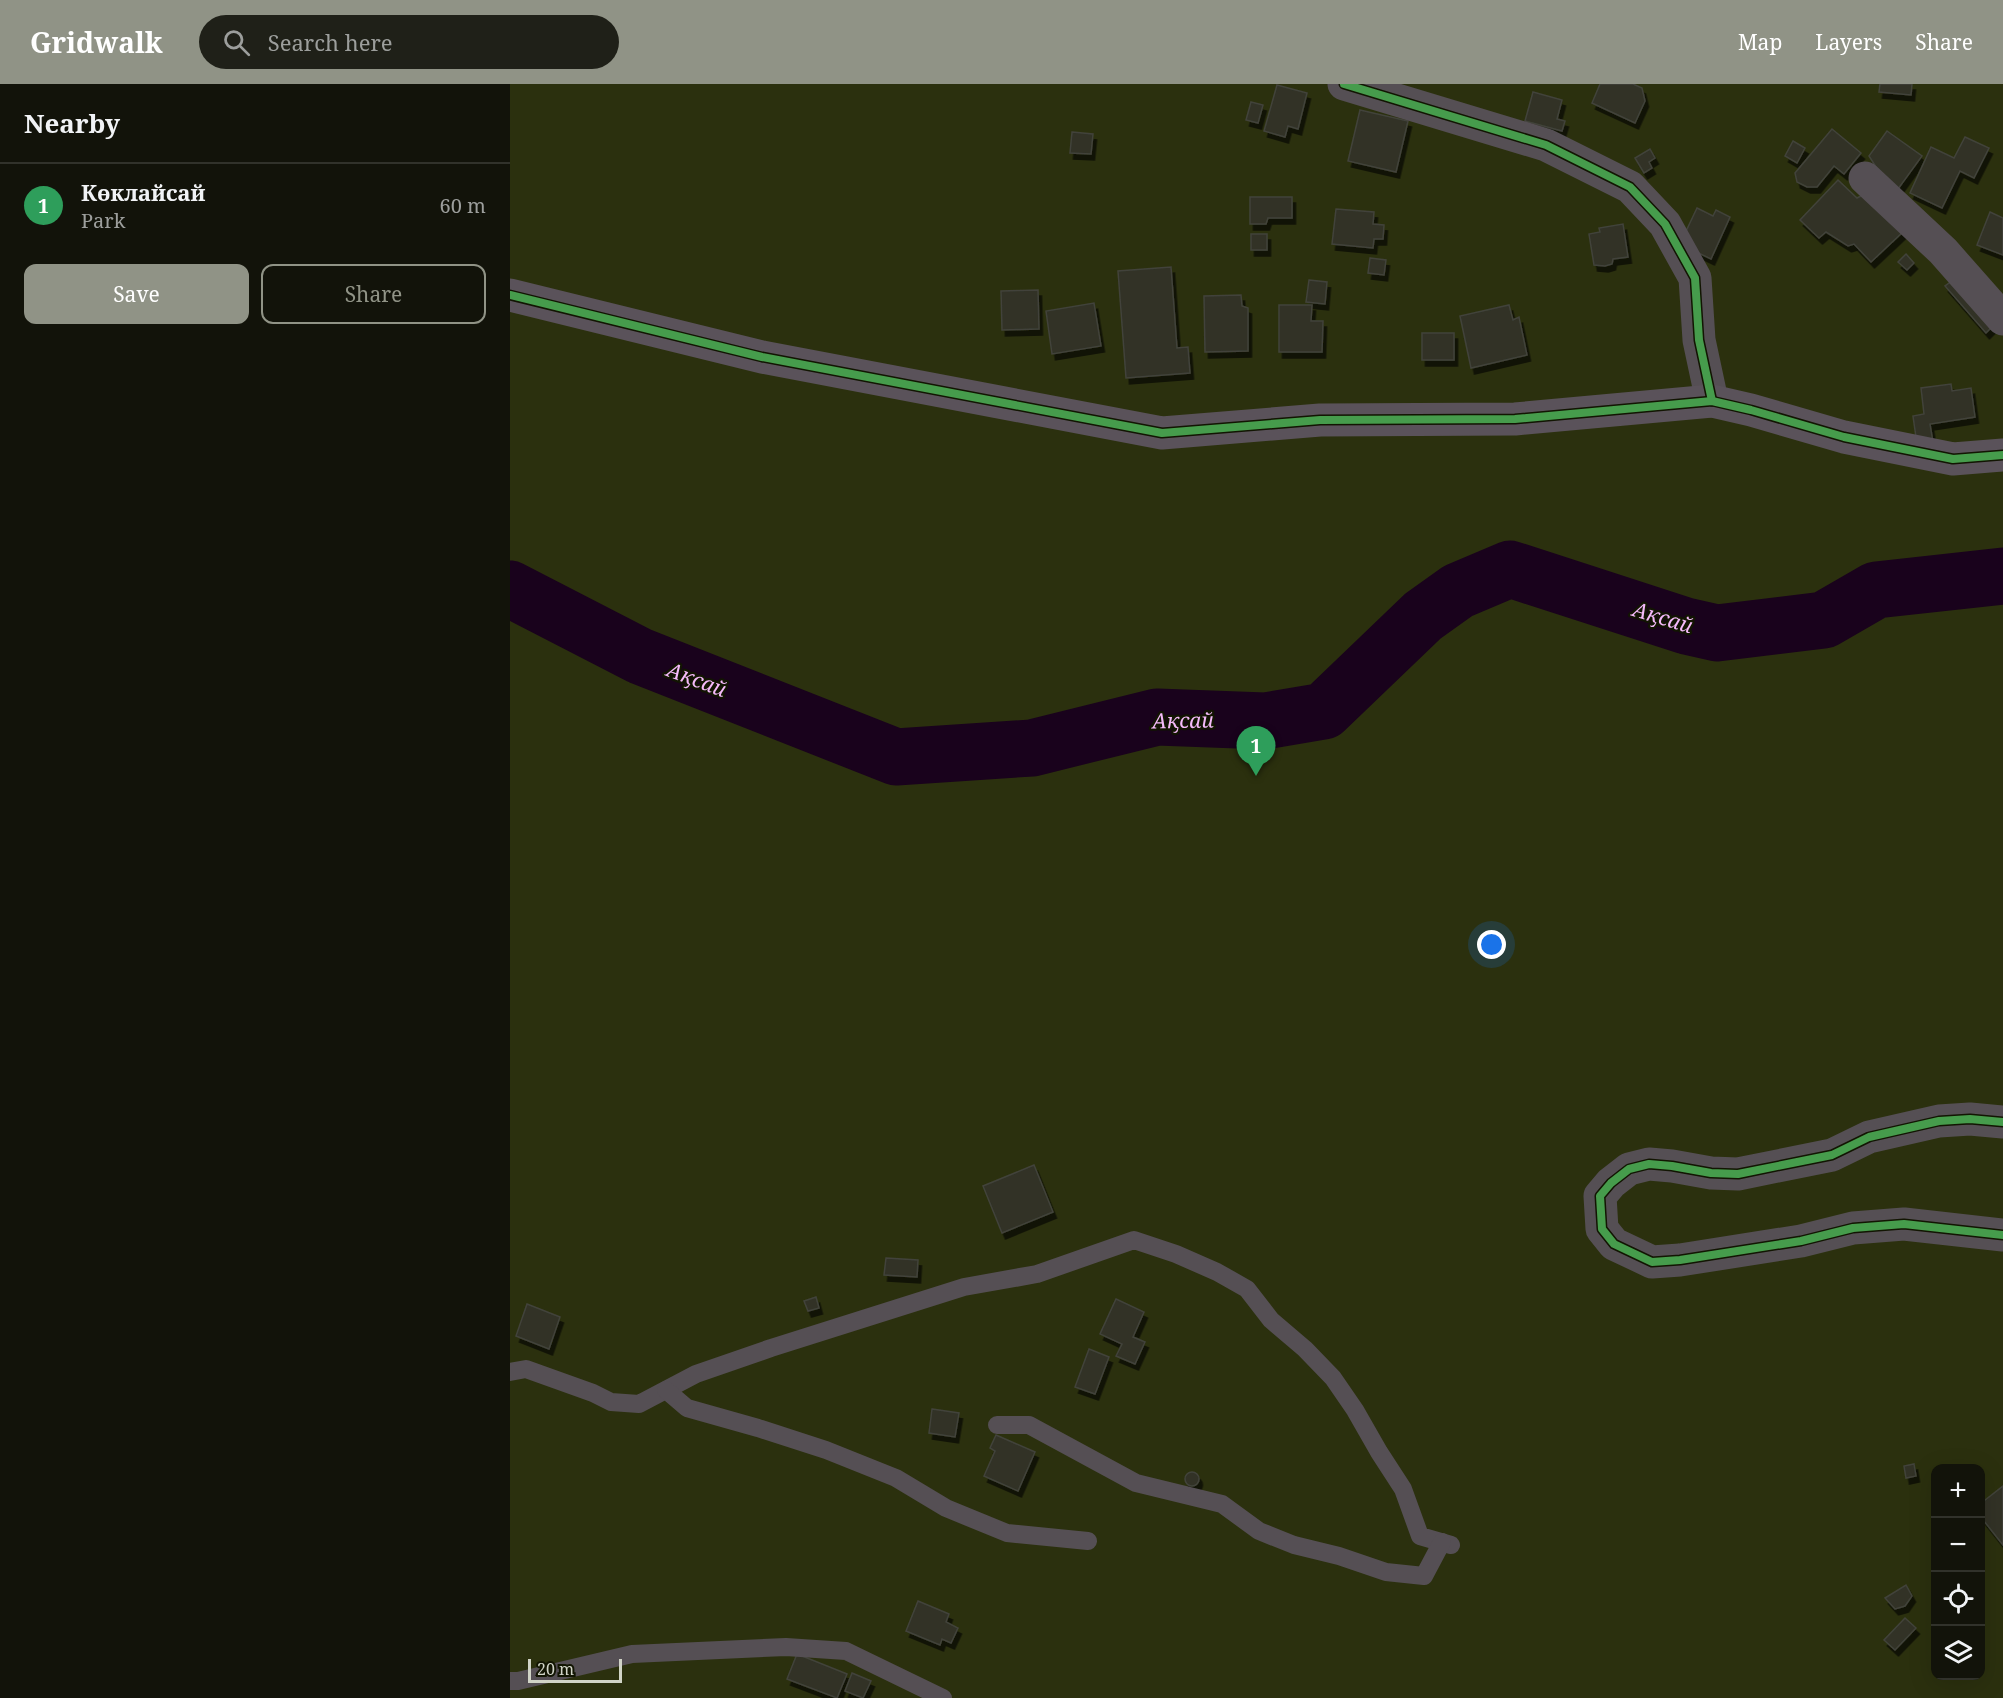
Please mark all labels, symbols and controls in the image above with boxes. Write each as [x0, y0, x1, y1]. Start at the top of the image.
search box [199, 15, 619, 69]
text: Gridwalk [30, 23, 163, 61]
icon: search [220, 26, 253, 59]
text: Search here [268, 27, 393, 57]
text: Map [1738, 28, 1782, 56]
text: Layers [1815, 28, 1882, 56]
text: Share [1915, 28, 1973, 56]
text: Nearby [24, 105, 120, 141]
text: Көклайсай [81, 177, 205, 207]
text: 1 [38, 192, 49, 219]
text: 60 m [440, 192, 486, 219]
text: Park [81, 207, 125, 234]
button: Save [24, 264, 249, 324]
button: Share [261, 264, 486, 324]
water label: Ақсай [1627, 594, 1697, 640]
water label: Ақсай [661, 654, 731, 703]
water label: Ақсай [1150, 705, 1215, 735]
pin: 1 [1236, 726, 1276, 776]
your location [1477, 930, 1506, 959]
map controls [1931, 1464, 1985, 1680]
button: + [1931, 1464, 1985, 1518]
button: − [1931, 1518, 1985, 1572]
button: locate [1931, 1572, 1985, 1626]
button: layers [1931, 1626, 1985, 1680]
scale bar [528, 1656, 622, 1684]
text: 20 m [537, 1658, 574, 1680]

